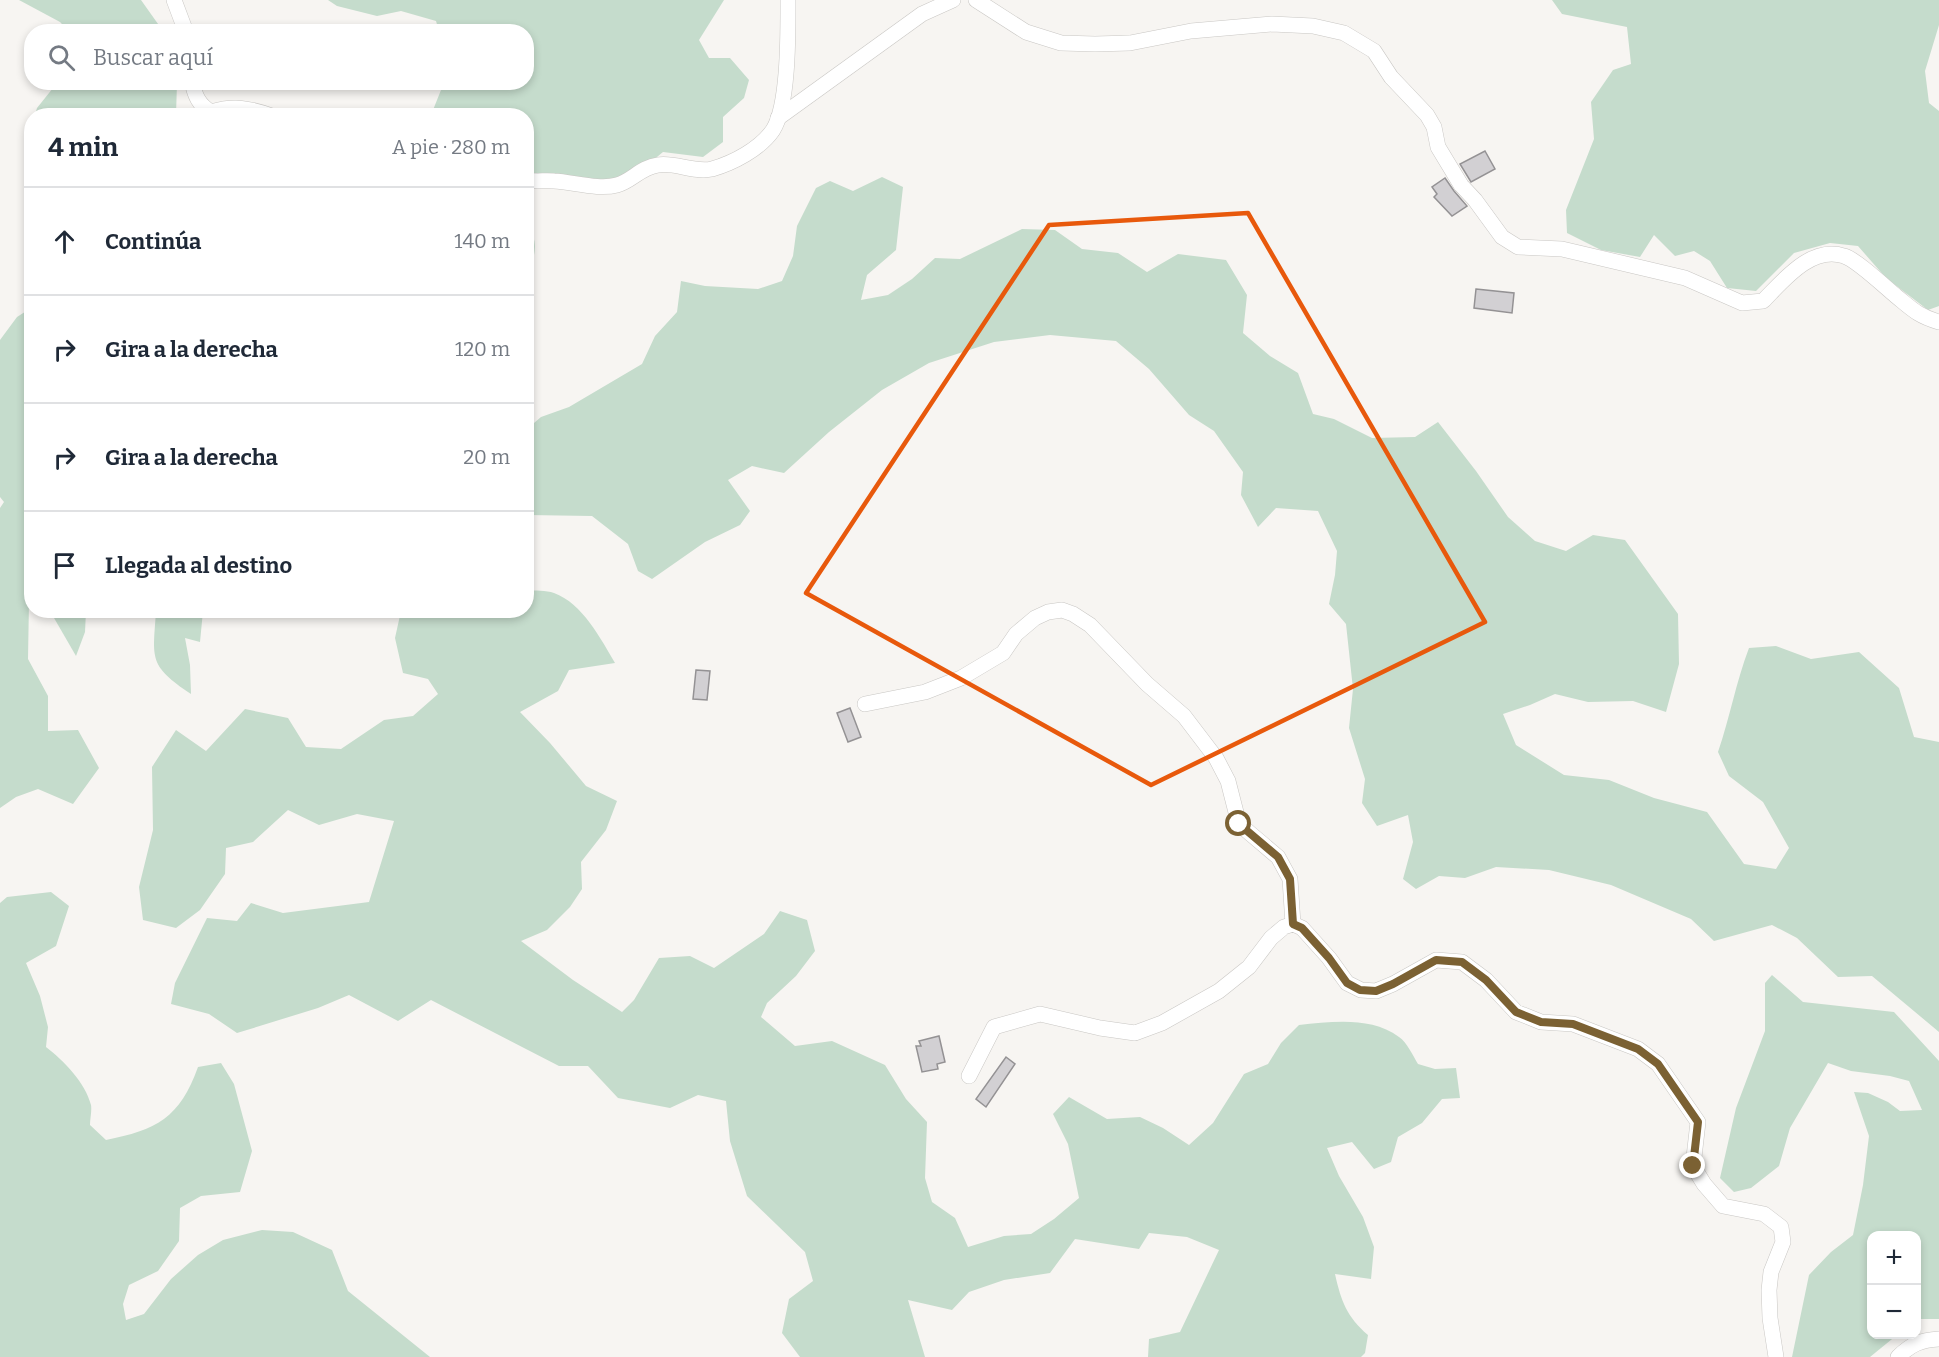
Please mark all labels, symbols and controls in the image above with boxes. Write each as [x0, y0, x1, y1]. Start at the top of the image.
search box [24, 24, 534, 90]
icon: search [45, 41, 78, 74]
text: Buscar aquí [93, 44, 213, 71]
text: 4 min [48, 132, 118, 163]
text: A pie · 280 m [392, 135, 510, 159]
icon: ahead [48, 225, 81, 258]
text: Continúa [105, 228, 201, 255]
text: 140 m [454, 229, 510, 253]
icon: right [48, 333, 81, 366]
text: Gira a la derecha [105, 336, 278, 363]
text: 120 m [455, 337, 510, 361]
icon: right [48, 441, 81, 474]
text: Gira a la derecha [105, 444, 278, 471]
text: 20 m [463, 445, 510, 469]
icon: arrive [48, 549, 81, 582]
text: Llegada al destino [105, 552, 292, 579]
route start [1225, 810, 1251, 836]
route end [1679, 1152, 1705, 1178]
map controls [1867, 1231, 1921, 1339]
button: + [1867, 1231, 1921, 1285]
button: − [1867, 1285, 1921, 1339]

